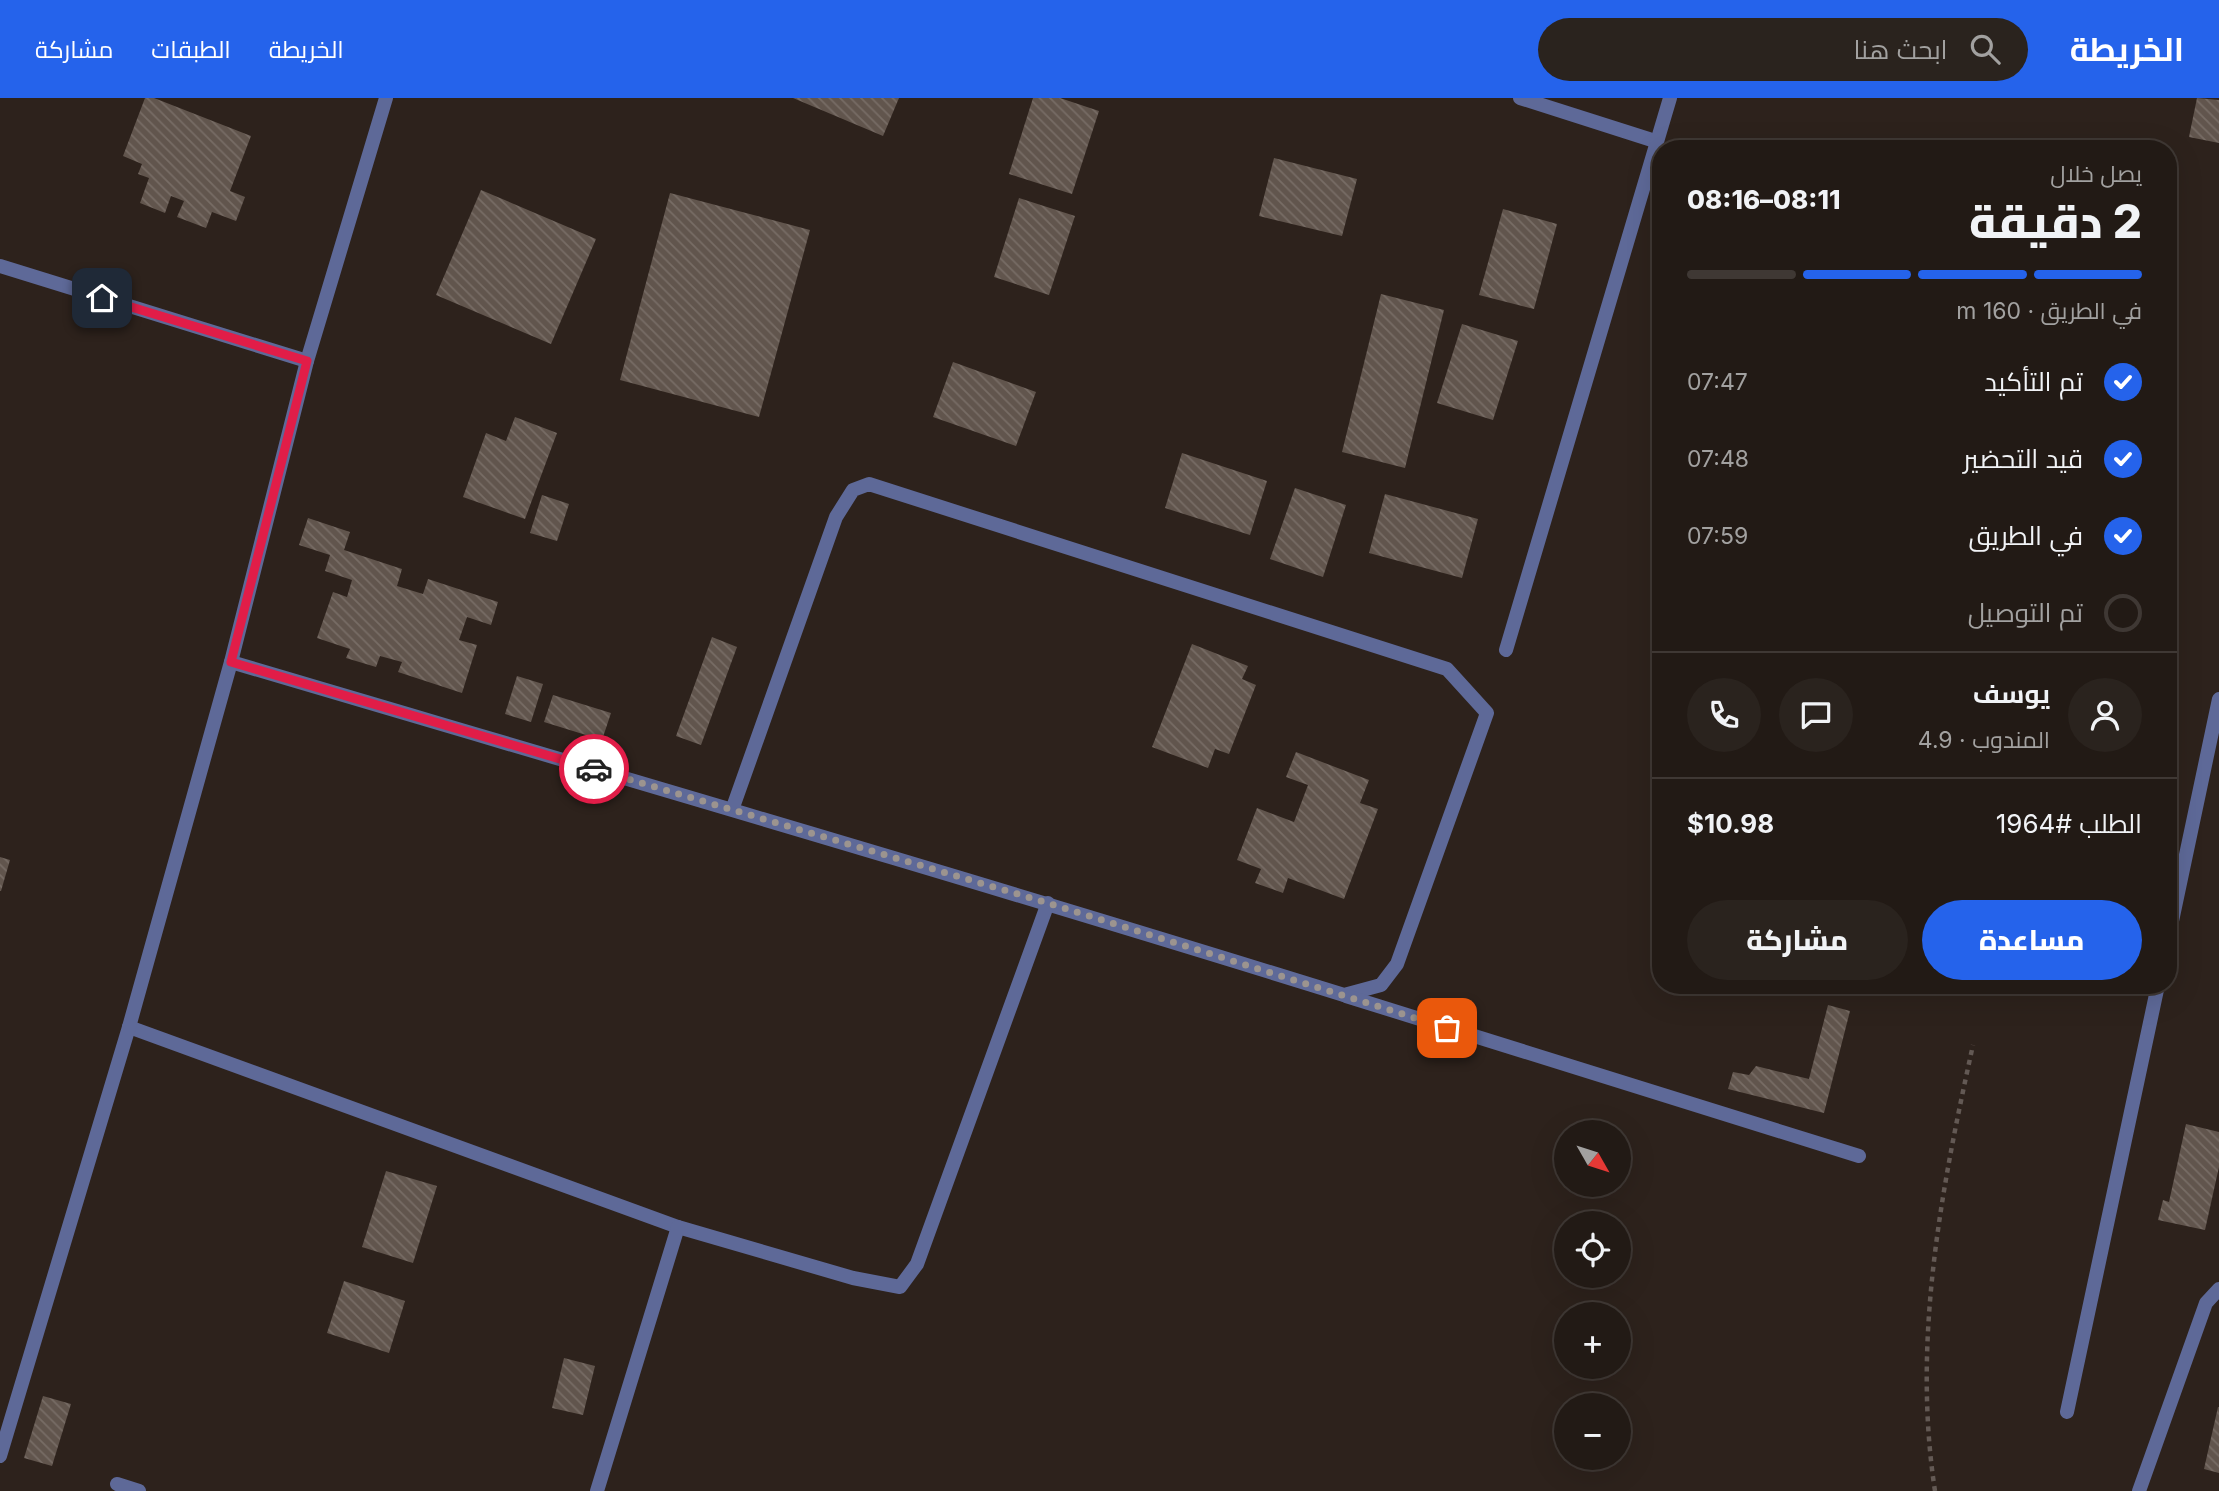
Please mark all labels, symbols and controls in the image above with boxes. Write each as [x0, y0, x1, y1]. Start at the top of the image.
search box [1538, 18, 2028, 81]
text: الخريطة [2070, 29, 2184, 69]
icon: search [1966, 30, 2004, 68]
text: ابحث هنا [1853, 34, 1948, 65]
text: مشاركة [35, 35, 113, 64]
text: الطبقات [151, 35, 231, 64]
text: الخريطة [269, 35, 344, 64]
text: يصل خلال [2050, 160, 2142, 188]
text: 08:11–08:16 [1687, 184, 1840, 215]
text: 2 دقيقة [1969, 193, 2142, 249]
pin [72, 268, 132, 328]
icon: home [83, 279, 121, 317]
text: في الطريق · 160 m [1956, 297, 2142, 325]
icon: check [2104, 363, 2142, 401]
text: تم التأكيد [1984, 366, 2083, 397]
text: 07:47 [1687, 368, 1748, 396]
icon: check [2104, 440, 2142, 478]
text: قيد التحضير [1963, 443, 2083, 474]
text: 07:48 [1687, 445, 1749, 473]
icon: check [2104, 517, 2142, 555]
text: في الطريق [1968, 520, 2083, 551]
text: 07:59 [1687, 522, 1748, 550]
text: تم التوصيل [1968, 597, 2083, 628]
button: phone [1687, 678, 1761, 752]
button: chat [1779, 678, 1853, 752]
text: يوسف [1973, 678, 2050, 709]
button: person [2068, 678, 2142, 752]
text: المندوب · 4.9 [1918, 726, 2050, 754]
courier [559, 734, 629, 804]
icon: car [575, 750, 613, 788]
text: $10.98 [1687, 808, 1774, 839]
text: الطلب #1964 [1996, 808, 2142, 839]
button: مشاركة [1687, 900, 1908, 980]
button: مساعدة [1922, 900, 2142, 980]
pin [1417, 998, 1477, 1058]
icon: bag [1428, 1009, 1466, 1047]
north arrow [1554, 1120, 1631, 1197]
map controls [1554, 1120, 1631, 1470]
button: locate [1554, 1211, 1631, 1288]
button: + [1554, 1302, 1631, 1379]
button: − [1554, 1393, 1631, 1470]

